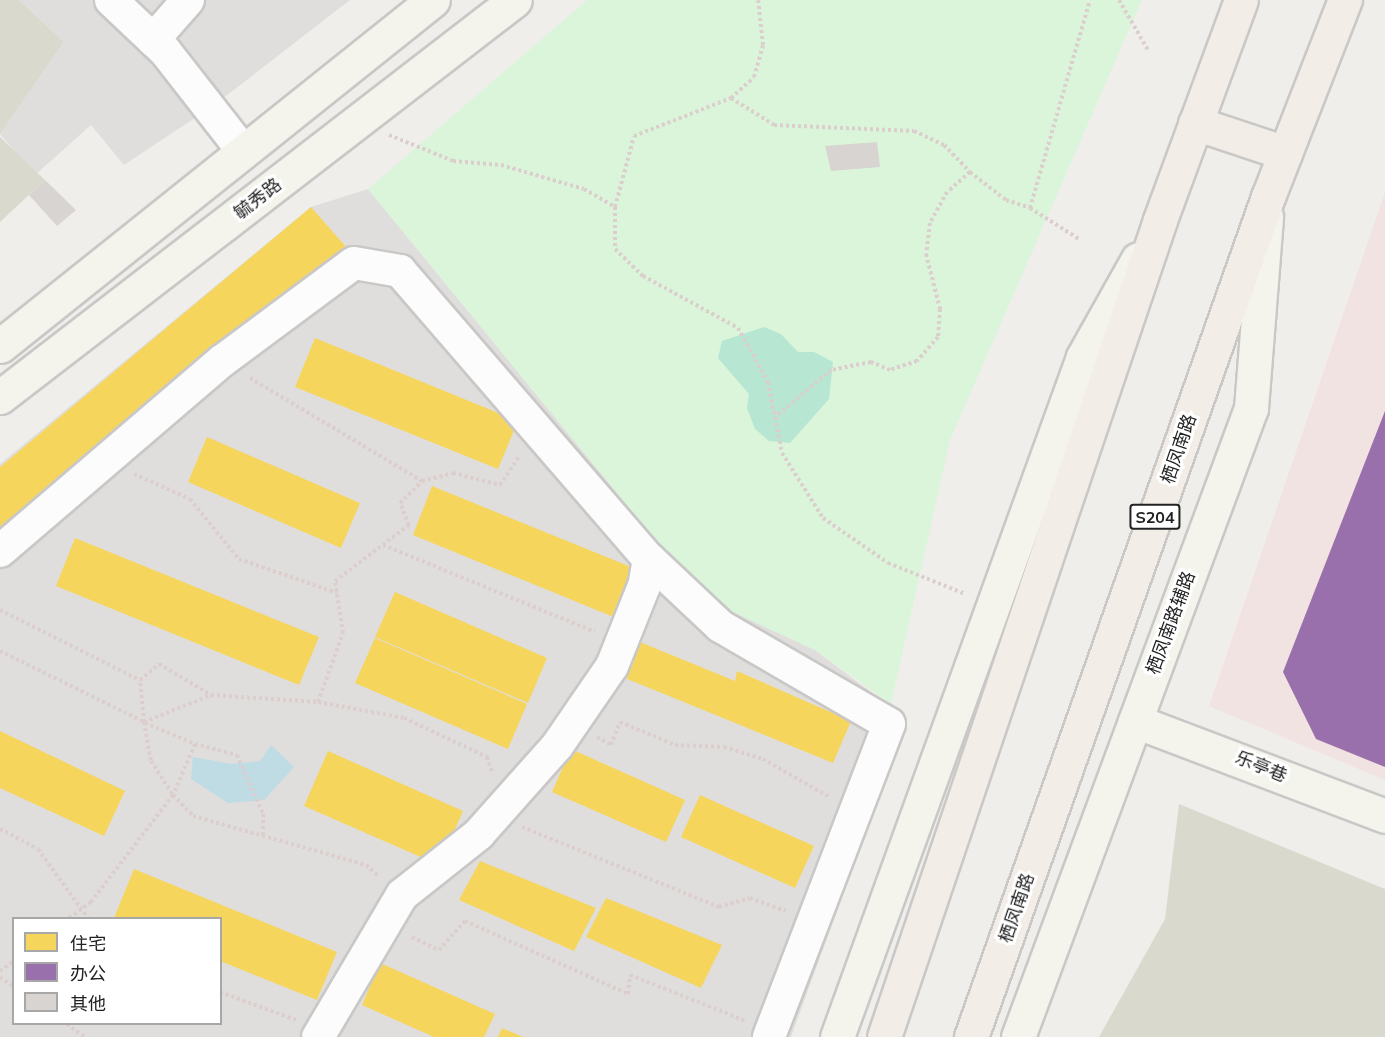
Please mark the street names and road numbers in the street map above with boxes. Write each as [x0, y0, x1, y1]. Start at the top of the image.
street label: 毓秀路 [230, 174, 286, 224]
street label: 栖凤南路 [1157, 411, 1201, 487]
road number: S204 [1128, 504, 1182, 530]
street label: 栖凤南路辅路 [1142, 569, 1200, 677]
street label: 乐亭巷 [1232, 747, 1290, 787]
street label: 栖凤南路 [995, 870, 1039, 946]

